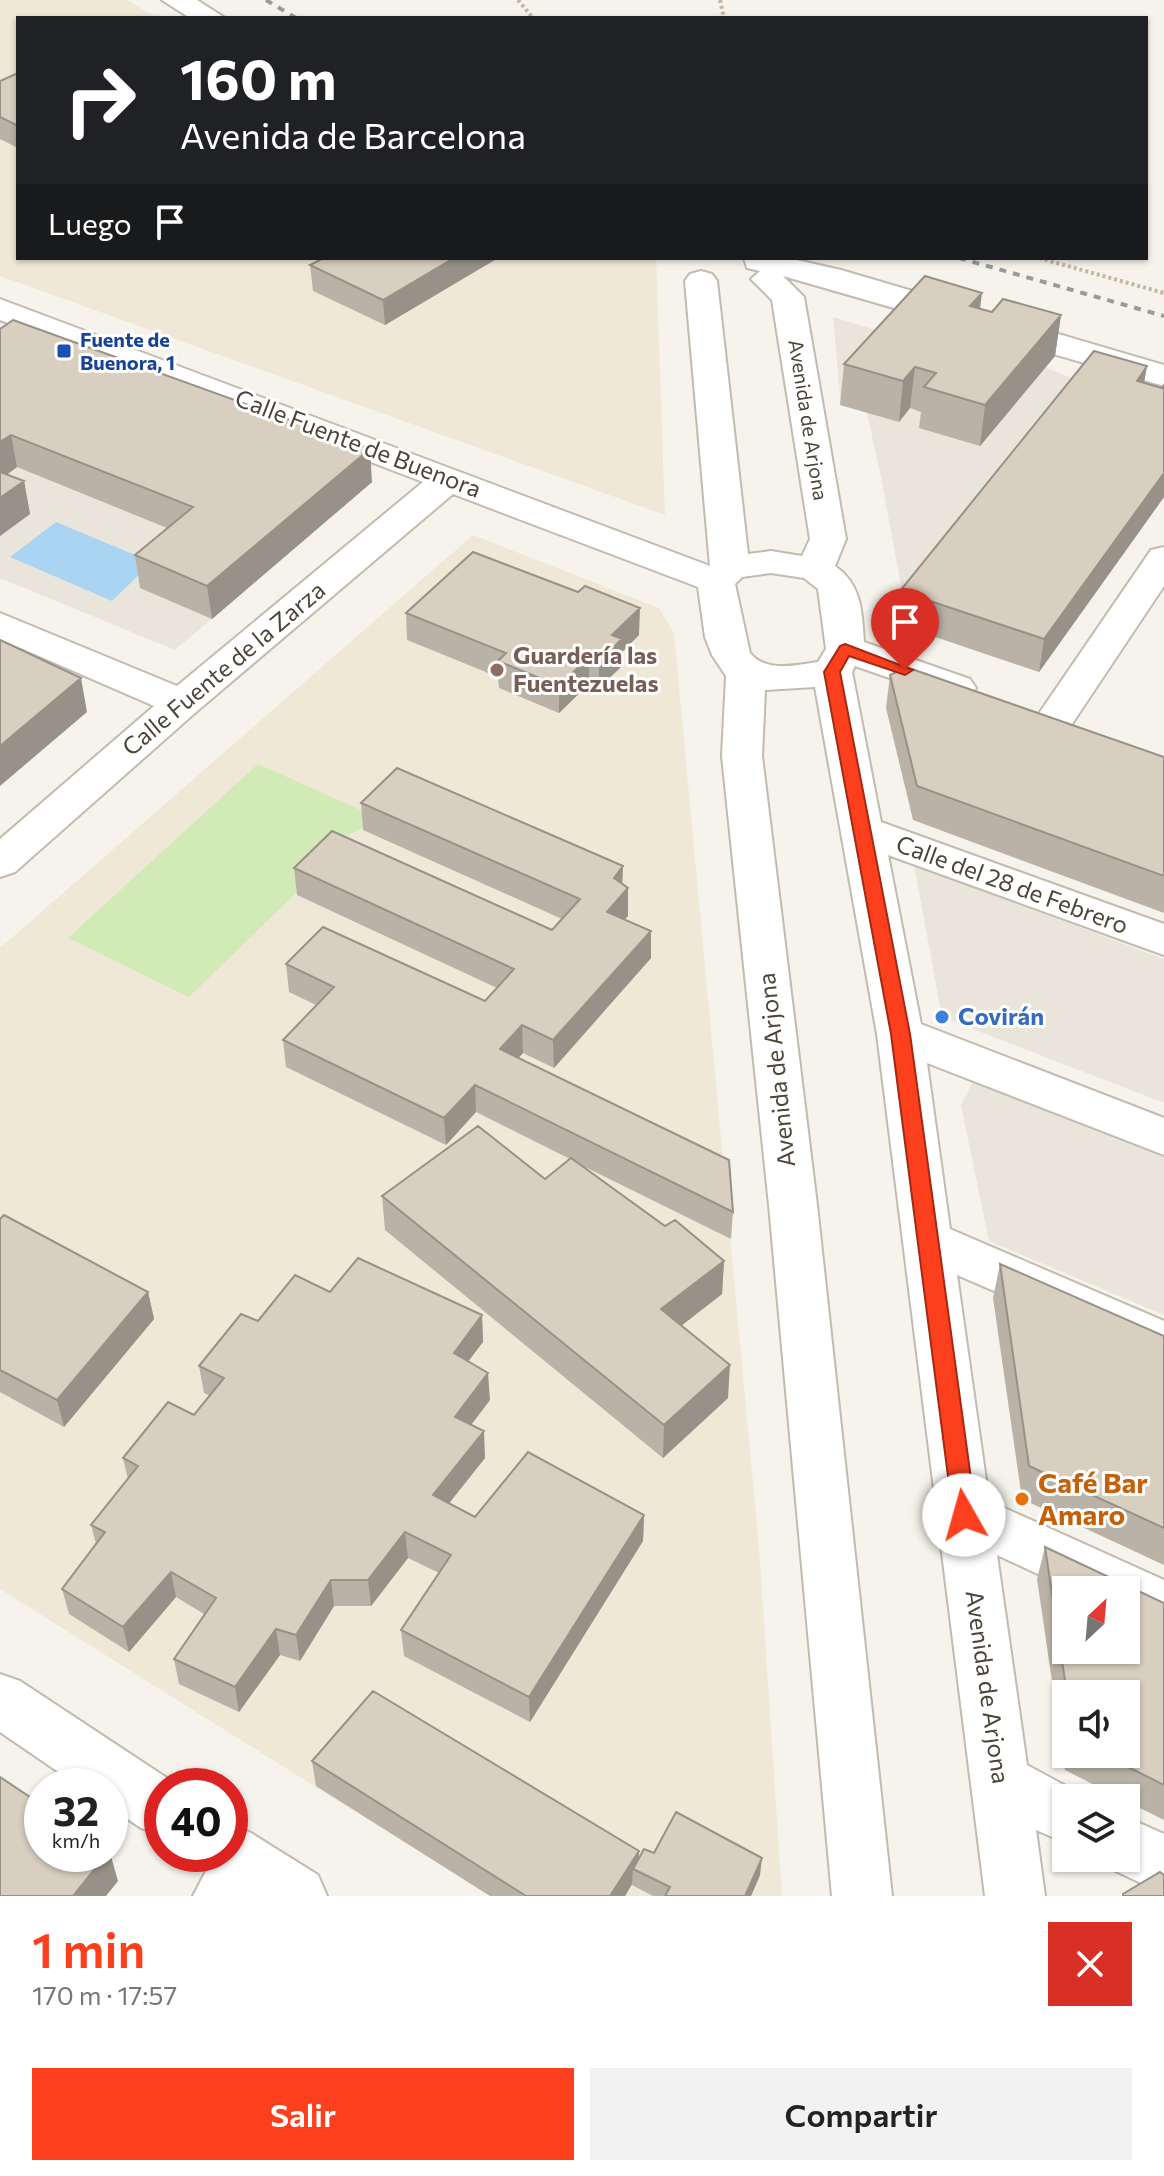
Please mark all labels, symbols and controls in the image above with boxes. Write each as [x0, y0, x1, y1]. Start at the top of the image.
text: 160 m [180, 43, 337, 112]
icon: right [48, 48, 152, 152]
text: Avenida de Barcelona [180, 112, 526, 156]
icon: arrive [148, 200, 192, 244]
text: Luego [48, 204, 132, 241]
place label: Fuente de Buenora, 1 [80, 327, 175, 374]
street label: Avenida de Arjona [784, 338, 834, 502]
marker: Fuente de Buenora, 1 [55, 342, 73, 360]
street label: Calle Fuente de Buenora [231, 382, 486, 503]
street label: Calle Fuente de la Zarza [116, 575, 330, 761]
pin [871, 588, 939, 670]
icon: arrive [883, 600, 927, 644]
place label: Guardería las Fuentezuelas [513, 640, 659, 697]
marker: Guardería las Fuentezuelas [488, 661, 506, 679]
street label: Calle del 28 de Febrero [893, 828, 1132, 939]
street label: Avenida de Arjona [751, 972, 800, 1169]
place label: Covirán [958, 1001, 1044, 1030]
marker: Covirán [933, 1008, 951, 1026]
place label: Café Bar Amaro [1038, 1465, 1148, 1531]
position arrow [922, 1473, 1006, 1557]
marker: Café Bar Amaro [1013, 1490, 1031, 1508]
north arrow [1052, 1576, 1140, 1664]
map controls [1052, 1576, 1140, 1872]
street label: Avenida de Arjona [961, 1588, 1016, 1785]
button: sound [1052, 1680, 1140, 1768]
speed limit sign: 40 [144, 1768, 248, 1872]
button: layers [1052, 1784, 1140, 1872]
text: 32 [53, 1785, 99, 1834]
text: km/h [52, 1828, 100, 1852]
text: 1 min [32, 1919, 145, 1978]
button: close [1048, 1922, 1132, 2006]
text: 170 m · 17:57 [32, 1979, 177, 2010]
button: Salir [32, 2068, 574, 2160]
button: Compartir [590, 2068, 1132, 2160]

